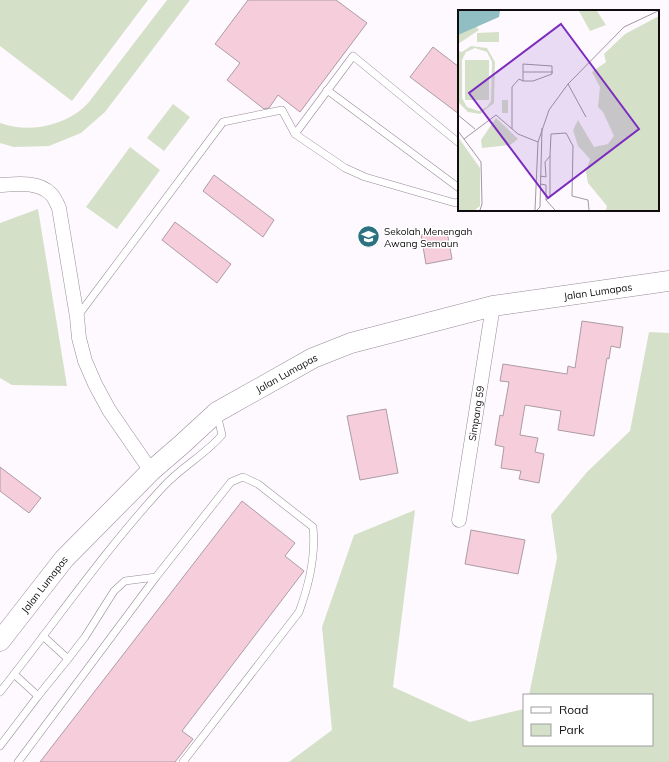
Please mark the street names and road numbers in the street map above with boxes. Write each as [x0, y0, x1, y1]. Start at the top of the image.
street label: Jalan Lumapas [563, 280, 633, 302]
street label: Jalan Lumapas [253, 350, 319, 396]
street label: Simpang 59 [465, 385, 487, 442]
street label: Jalan Lumapas [18, 553, 70, 615]

